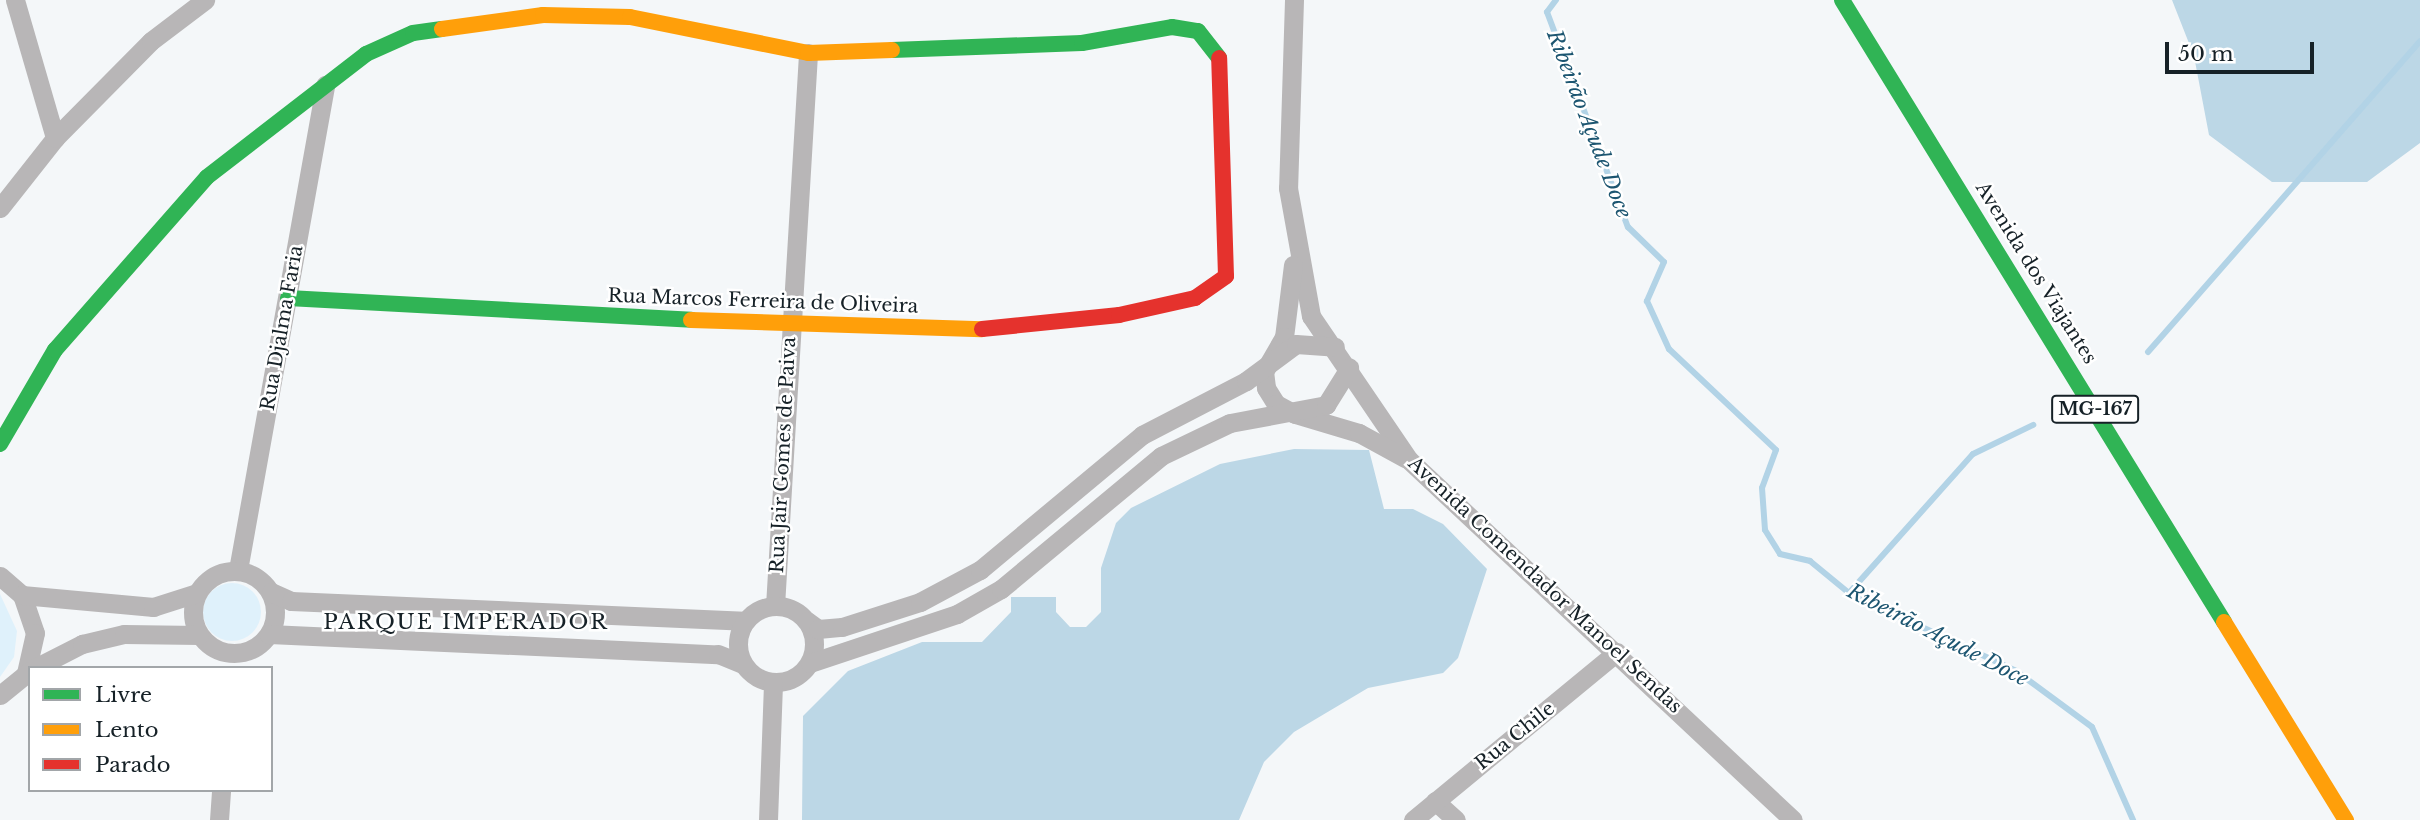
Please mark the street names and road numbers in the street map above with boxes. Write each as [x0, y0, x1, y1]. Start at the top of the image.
street label: Avenida dos Viajantes [1970, 177, 2102, 369]
street label: Rua Djalma Faria [256, 243, 308, 413]
street label: Rua Marcos Ferreira de Oliveira [607, 284, 919, 318]
street label: Rua Jair Gomes de Paiva [765, 336, 801, 574]
road number: MG-167 [2050, 394, 2140, 424]
street label: Avenida Comendador Manoel Sendas [1403, 452, 1687, 718]
street label: Rua Chile [1471, 697, 1559, 775]

